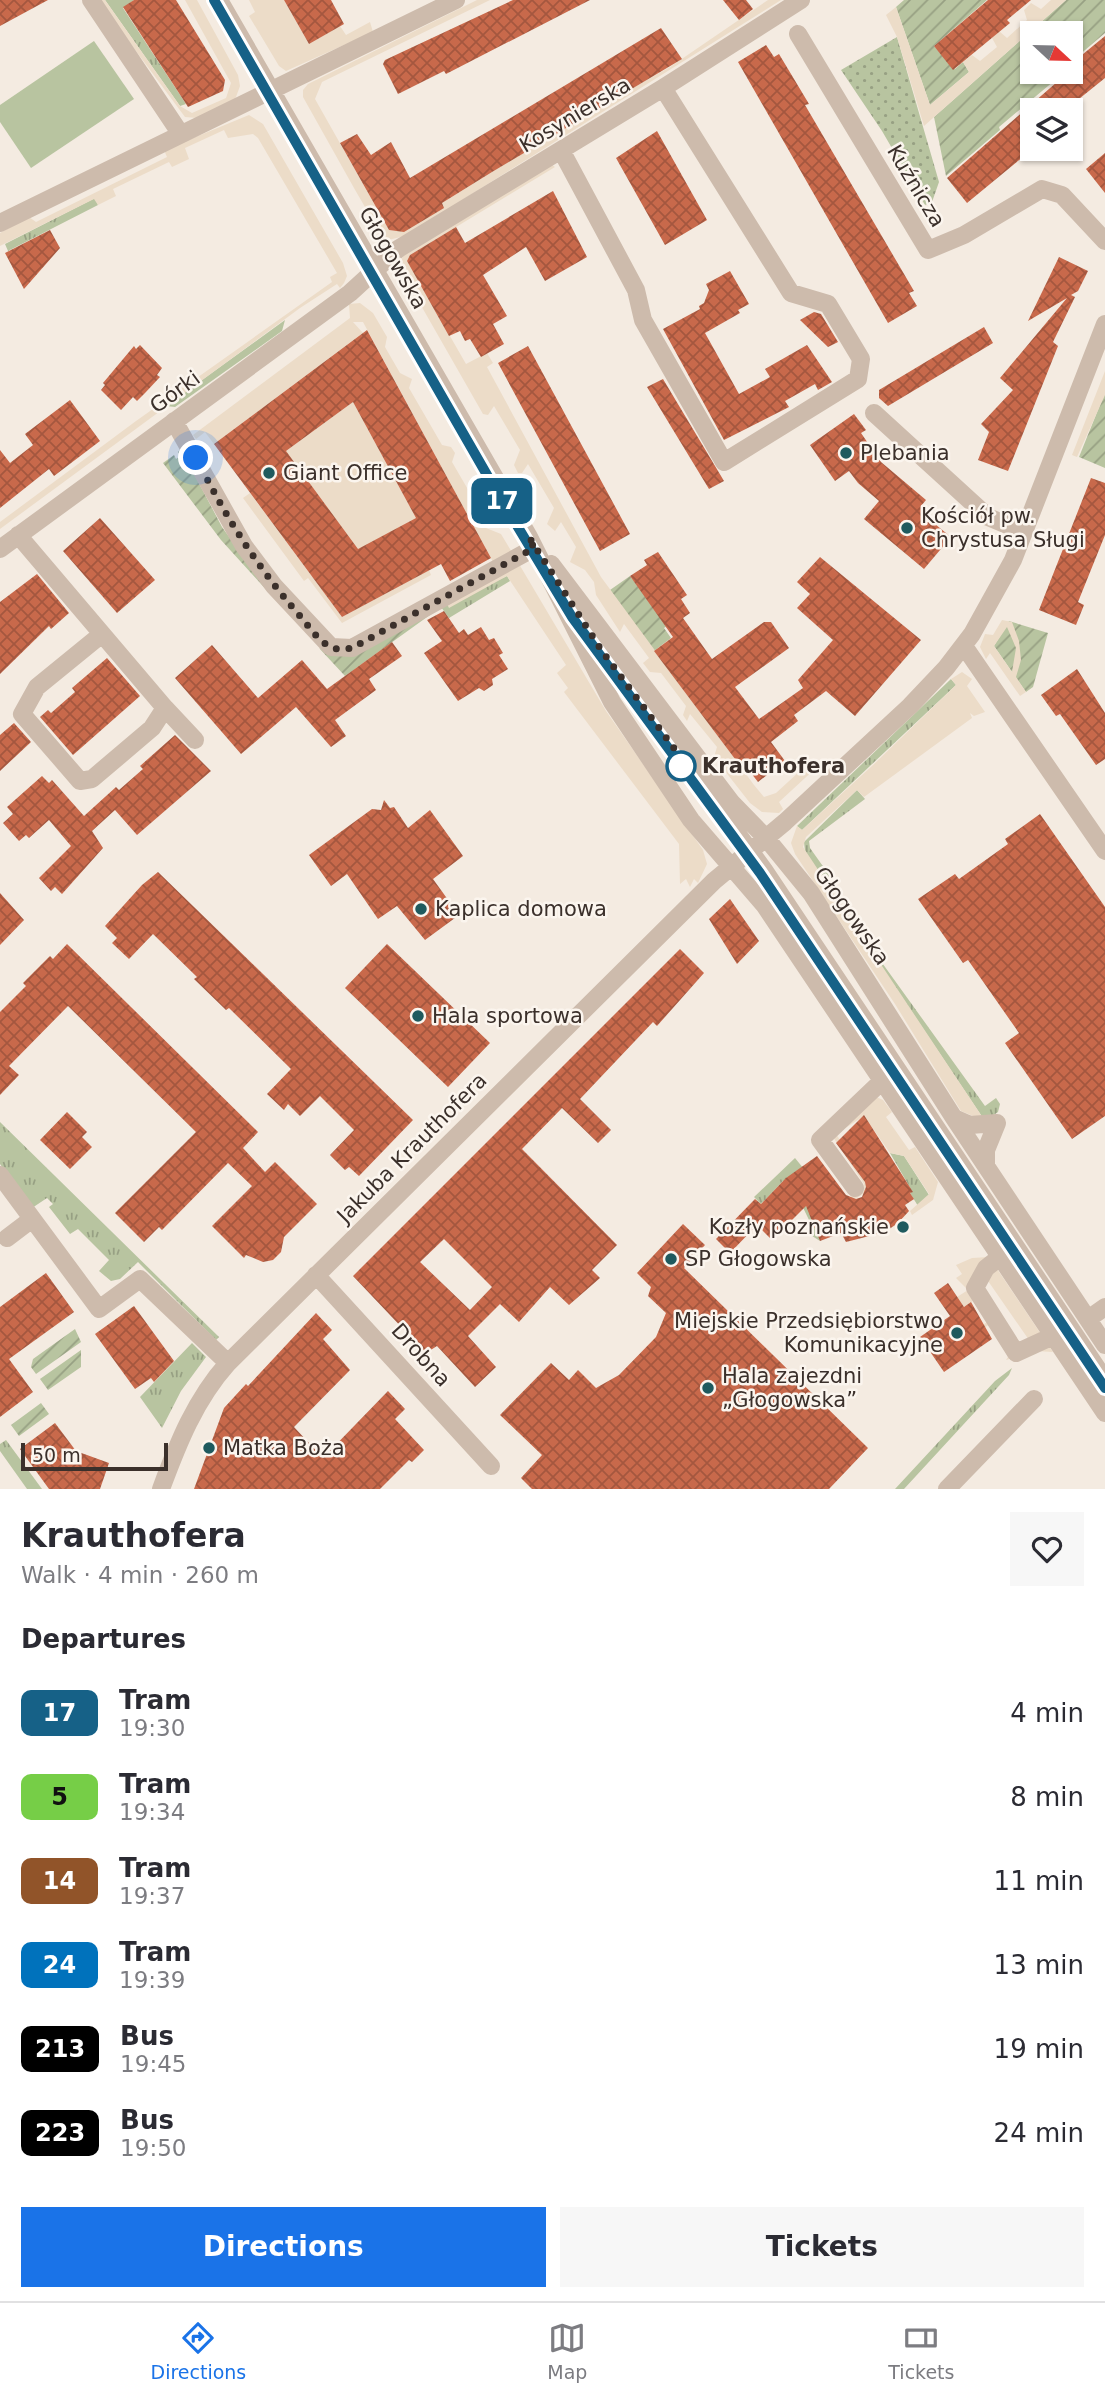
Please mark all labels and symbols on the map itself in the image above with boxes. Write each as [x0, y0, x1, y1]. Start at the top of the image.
north arrow [1020, 21, 1083, 84]
street label: Kosynierska [515, 72, 635, 158]
street label: Kuźnicza [882, 141, 950, 231]
street label: Głogowska [354, 203, 432, 313]
street label: Górki [145, 366, 205, 418]
your location [178, 440, 213, 475]
place label: Plebania [860, 441, 950, 465]
marker: Plebania [838, 445, 854, 461]
place label: Giant Office [283, 461, 408, 485]
marker: Giant Office [261, 465, 277, 481]
line badge: 17 [470, 478, 534, 524]
place label: Kościół pw. Chrystusa Sługi [921, 504, 1085, 552]
marker: Kościół pw. Chrystusa Sługi [899, 520, 915, 536]
marker: Krauthofera [666, 751, 696, 781]
place label: Krauthofera [702, 754, 845, 778]
street label: Głogowska [809, 862, 895, 970]
place label: Kaplica domowa [435, 897, 607, 921]
marker: Kaplica domowa [413, 901, 429, 917]
place label: Hala sportowa [432, 1004, 583, 1028]
marker: Hala sportowa [410, 1008, 426, 1024]
street label: Jakuba Krauthofera [331, 1068, 492, 1229]
place label: Kozły poznańskie [709, 1215, 889, 1239]
marker: Kozły poznańskie [895, 1219, 911, 1235]
place label: SP Głogowska [685, 1247, 832, 1271]
marker: SP Głogowska [663, 1251, 679, 1267]
place label: Miejskie Przedsiębiorstwo Komunikacyjne [674, 1309, 943, 1357]
street label: Drobna [386, 1318, 456, 1392]
marker: Miejskie Przedsiębiorstwo Komunikacyjne [949, 1325, 965, 1341]
place label: Hala zajezdni „Głogowska” [722, 1364, 862, 1412]
marker: Hala zajezdni „Głogowska” [700, 1380, 716, 1396]
place label: Matka Boża [223, 1436, 345, 1460]
scale bar [21, 1440, 168, 1472]
marker: Matka Boża [201, 1440, 217, 1456]

